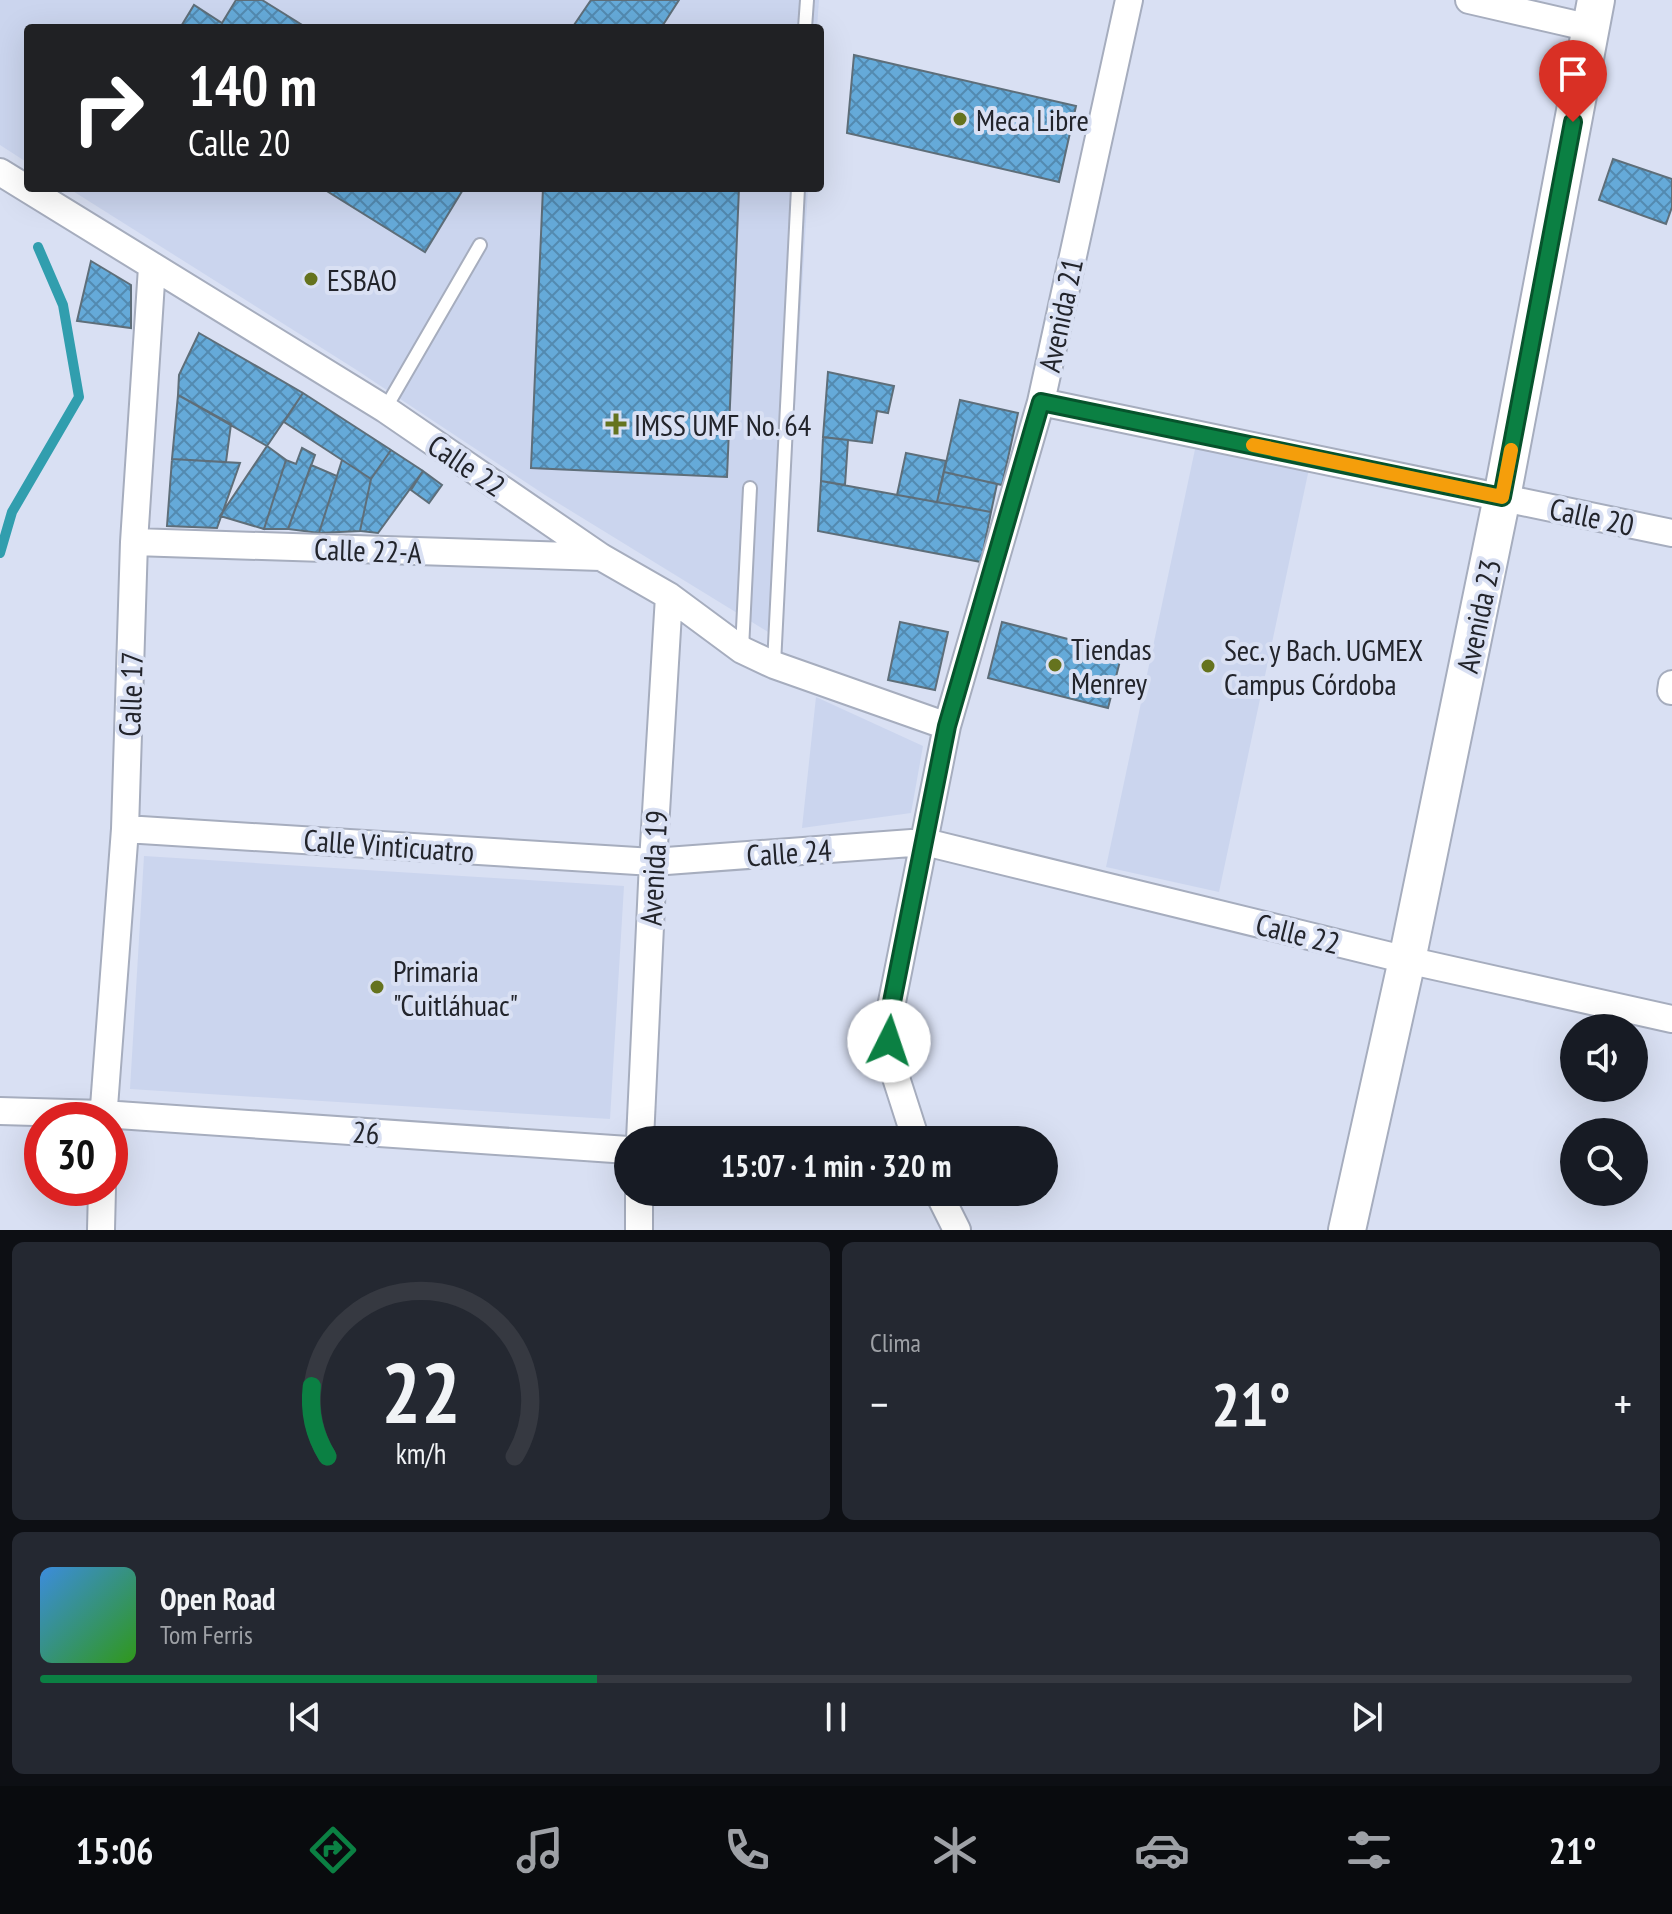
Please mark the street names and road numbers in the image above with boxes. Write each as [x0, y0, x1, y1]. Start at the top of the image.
street label: Avenida 21 [1029, 255, 1091, 375]
street label: Calle 22 [421, 425, 513, 505]
street label: Calle 20 [1546, 488, 1638, 544]
street label: Calle 22-A [313, 529, 423, 571]
street label: Avenida 23 [1447, 556, 1509, 676]
street label: Calle 17 [109, 651, 151, 737]
street label: Avenida 19 [631, 809, 675, 927]
street label: Calle Vinticuatro [302, 820, 476, 870]
street label: Calle 24 [745, 830, 833, 874]
street label: Calle 22 [1252, 904, 1344, 962]
street label: 26 [351, 1112, 381, 1152]

